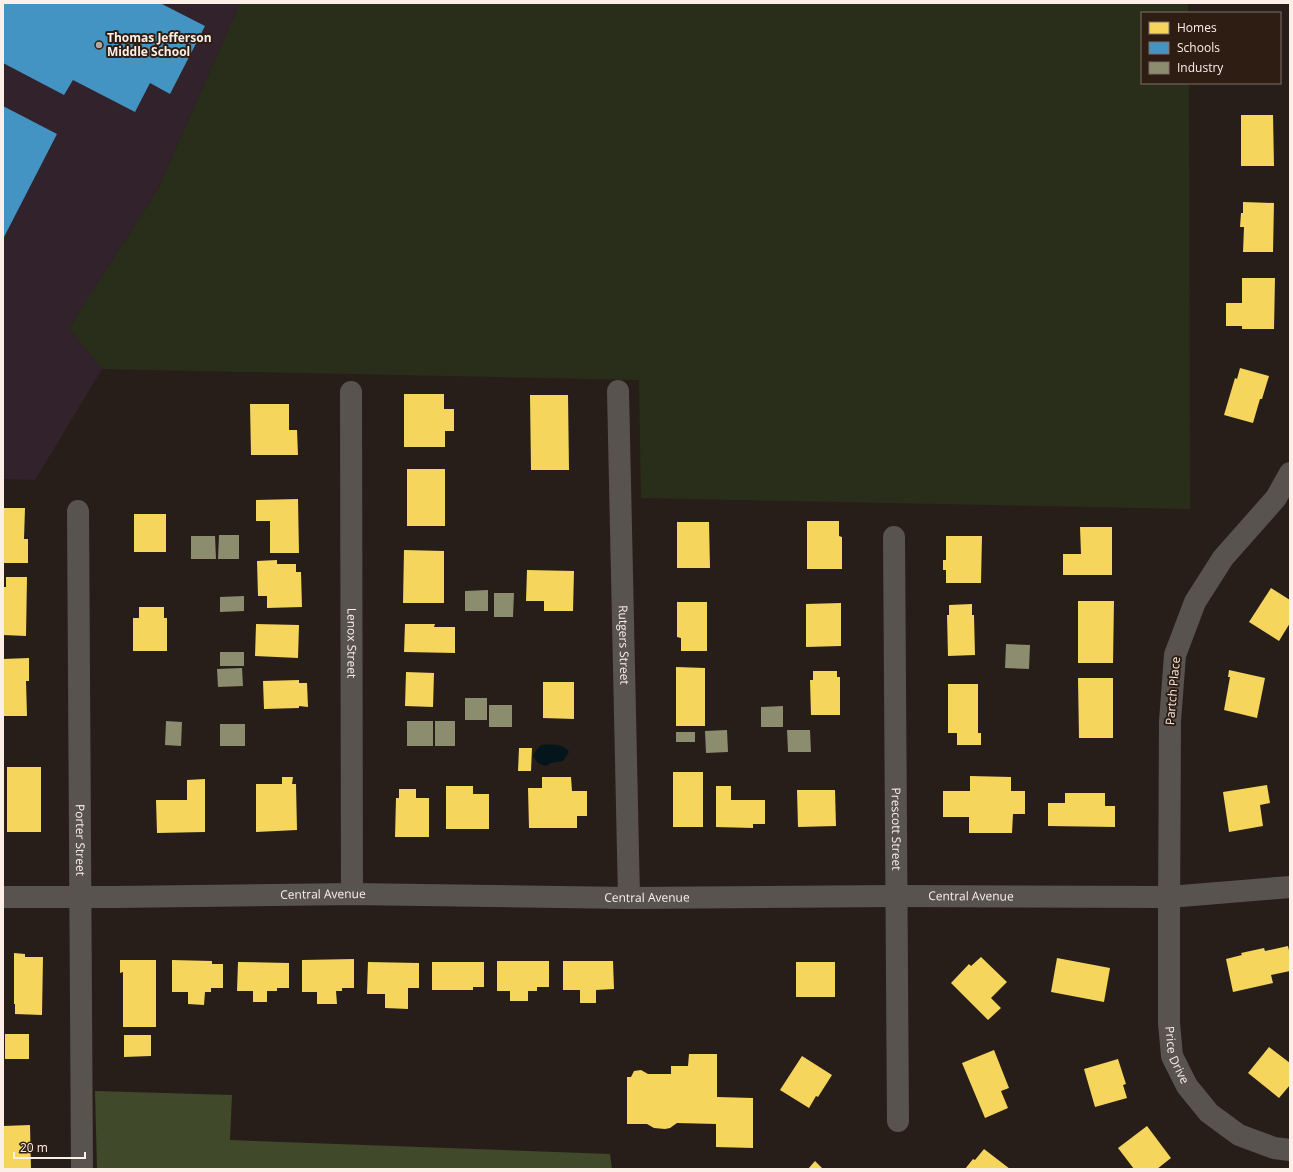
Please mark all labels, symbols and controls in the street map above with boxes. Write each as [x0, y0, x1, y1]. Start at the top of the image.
legend [1141, 12, 1281, 84]
text: Homes [1177, 19, 1217, 36]
place label: Thomas Jefferson Middle School [107, 29, 212, 60]
text: Schools [1177, 39, 1220, 56]
marker: Thomas Jefferson Middle School [94, 40, 104, 50]
text: Industry [1177, 59, 1224, 76]
street label: Rutgers Street [615, 605, 633, 685]
street label: Lenox Street [343, 608, 361, 678]
street label: Partch Place [1161, 656, 1184, 726]
street label: Prescott Street [888, 788, 905, 870]
street label: Porter Street [72, 804, 89, 876]
street label: Central Avenue [280, 885, 366, 903]
street label: Central Avenue [928, 887, 1014, 904]
street label: Central Avenue [604, 889, 690, 906]
street label: Price Drive [1161, 1025, 1194, 1087]
scale bar [14, 1134, 85, 1160]
text: 20 m [20, 1139, 48, 1156]

